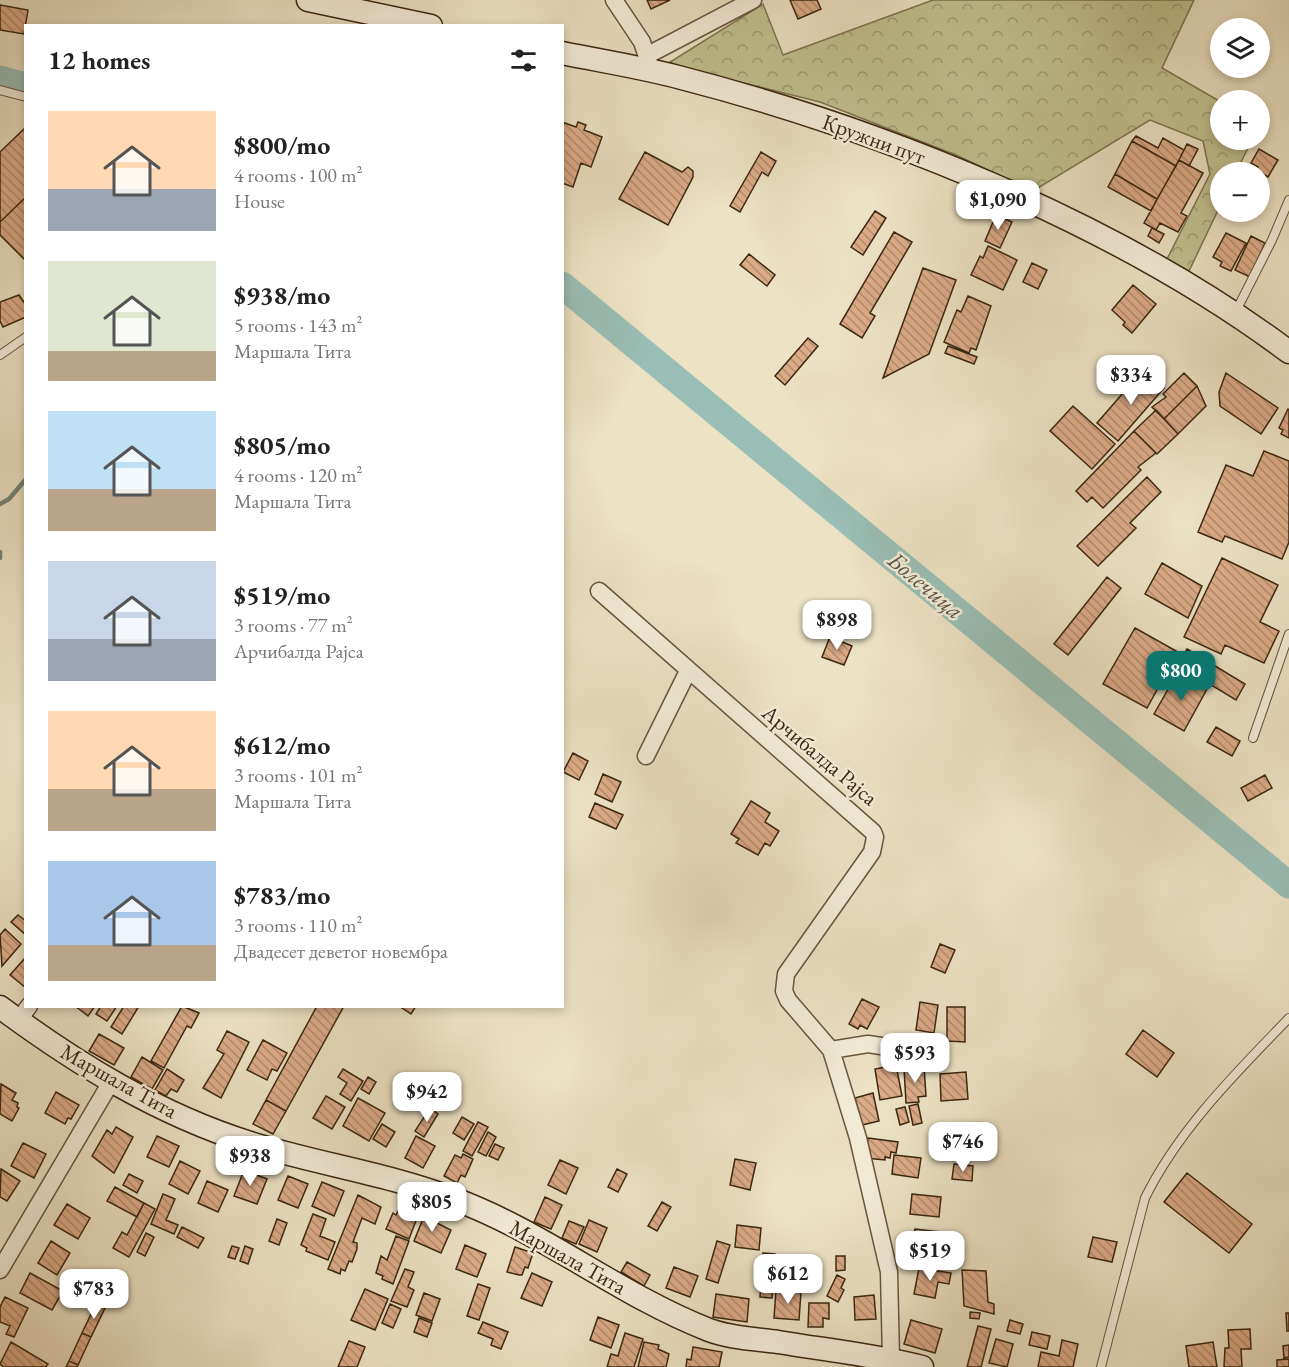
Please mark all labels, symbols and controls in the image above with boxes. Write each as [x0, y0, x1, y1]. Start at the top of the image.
map controls [1210, 18, 1270, 222]
button: layers [1210, 18, 1270, 78]
text: 12 homes [48, 43, 150, 77]
icon: filters [507, 44, 540, 77]
button: + [1210, 90, 1270, 150]
street label: Кружни пут [818, 107, 930, 171]
text: $800/mo [234, 128, 330, 162]
icon: home [96, 135, 168, 207]
text: 4 rooms · 100 m² [234, 162, 362, 188]
button: − [1210, 162, 1270, 222]
pin: $1,090 [949, 180, 1047, 231]
text: $1,090 [970, 186, 1026, 212]
text: House [234, 188, 285, 214]
text: $938/mo [234, 278, 330, 312]
icon: home [96, 285, 168, 357]
text: 5 rooms · 143 m² [234, 312, 362, 338]
text: Маршала Тита [234, 338, 352, 364]
pin: $334 [1095, 355, 1167, 406]
text: $334 [1111, 361, 1151, 387]
text: $805/mo [234, 428, 330, 462]
icon: home [96, 435, 168, 507]
text: 4 rooms · 120 m² [234, 462, 362, 488]
text: Маршала Тита [234, 488, 352, 514]
water label: Болечица [881, 544, 970, 626]
text: $519/mo [234, 578, 330, 612]
icon: home [96, 585, 168, 657]
pin: $898 [801, 600, 873, 651]
text: $898 [817, 606, 857, 632]
text: 3 rooms · 77 m² [234, 612, 353, 638]
text: Арчибалда Рајса [234, 638, 364, 664]
pin: $800 [1145, 651, 1217, 702]
text: $800 [1161, 657, 1201, 683]
street label: Арчибалда Рајса [755, 697, 884, 812]
text: $612/mo [234, 728, 330, 762]
icon: home [96, 735, 168, 807]
text: 3 rooms · 101 m² [234, 762, 362, 788]
text: Маршала Тита [234, 788, 352, 814]
text: $783/mo [234, 878, 330, 912]
icon: home [96, 885, 168, 957]
text: 3 rooms · 110 m² [234, 912, 362, 938]
text: Двадесет деветог новембра [234, 938, 448, 964]
pin: $593 [879, 1033, 951, 1084]
street label: Маршала Тита [55, 1037, 183, 1125]
text: $593 [895, 1039, 935, 1065]
pin: $942 [391, 1072, 463, 1123]
text: $942 [407, 1078, 447, 1104]
pin: $746 [927, 1122, 999, 1173]
text: $746 [943, 1128, 983, 1154]
pin: $938 [214, 1136, 286, 1187]
text: $938 [230, 1142, 270, 1168]
pin: $805 [396, 1182, 468, 1233]
text: $805 [412, 1188, 452, 1214]
street label: Маршала Тита [504, 1213, 632, 1301]
pin: $519 [894, 1231, 966, 1282]
text: $519 [910, 1237, 950, 1263]
pin: $612 [752, 1254, 824, 1305]
text: $612 [768, 1260, 808, 1286]
pin: $783 [58, 1269, 130, 1320]
text: $783 [74, 1275, 114, 1301]

